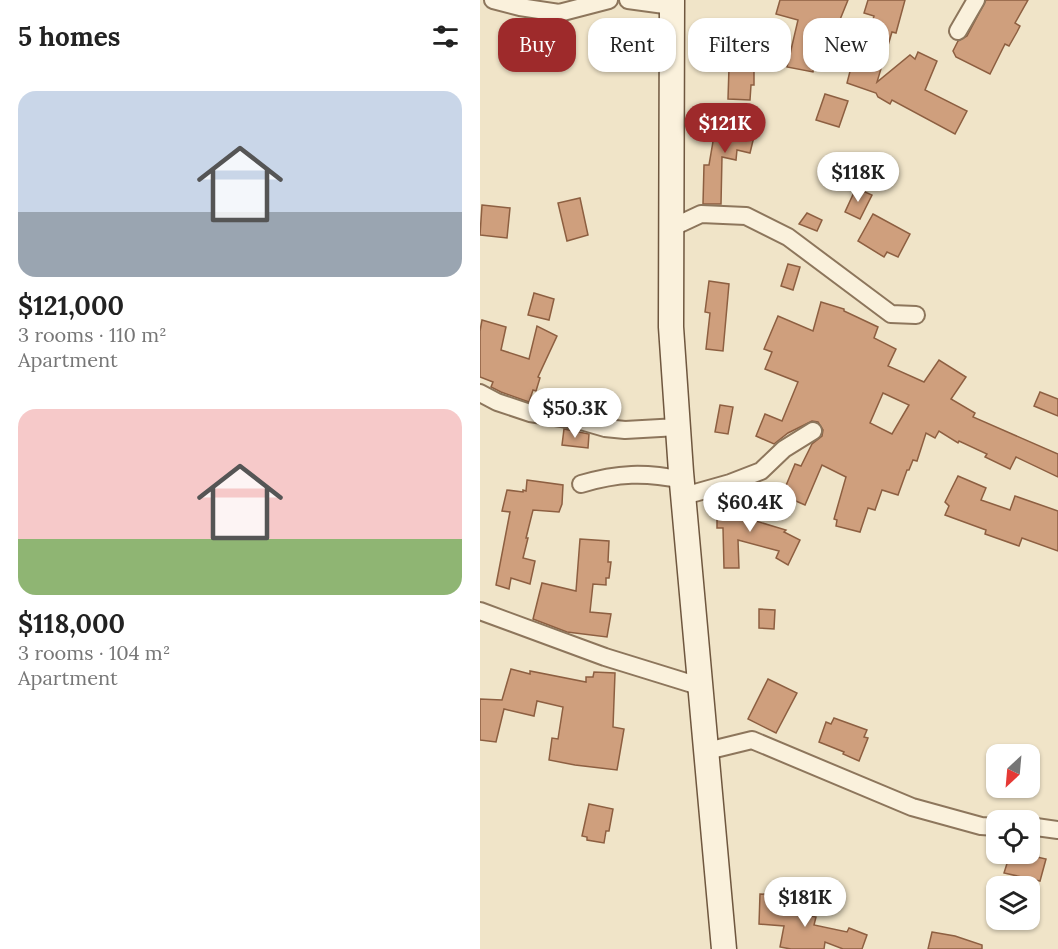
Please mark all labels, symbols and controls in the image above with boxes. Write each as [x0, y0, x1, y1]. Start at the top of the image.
chip: Buy [498, 18, 576, 72]
chip: Rent [588, 18, 676, 72]
chip: Filters [688, 18, 791, 72]
chip: New [803, 18, 889, 72]
text: 5 homes [18, 20, 120, 53]
icon: filters [429, 20, 462, 53]
pin: $121K [683, 103, 767, 154]
text: $121K [699, 110, 751, 135]
icon: home [186, 130, 294, 238]
pin: $118K [816, 152, 900, 203]
text: $118K [831, 159, 885, 184]
text: $121,000 [18, 289, 124, 322]
text: 3 rooms · 110 m² [18, 322, 167, 347]
text: Apartment [18, 347, 118, 372]
pin: $50.3K [526, 388, 624, 439]
text: $50.3K [542, 395, 608, 420]
icon: home [186, 448, 294, 556]
pin: $60.4K [701, 482, 799, 533]
text: $60.4K [717, 489, 783, 514]
text: $118,000 [18, 607, 125, 640]
text: 3 rooms · 104 m² [18, 640, 170, 665]
text: Apartment [18, 665, 118, 690]
north arrow [986, 744, 1040, 798]
map controls [986, 744, 1040, 930]
button: locate [986, 810, 1040, 864]
button: layers [986, 876, 1040, 930]
pin: $181K [763, 877, 847, 928]
text: $181K [778, 884, 832, 909]

